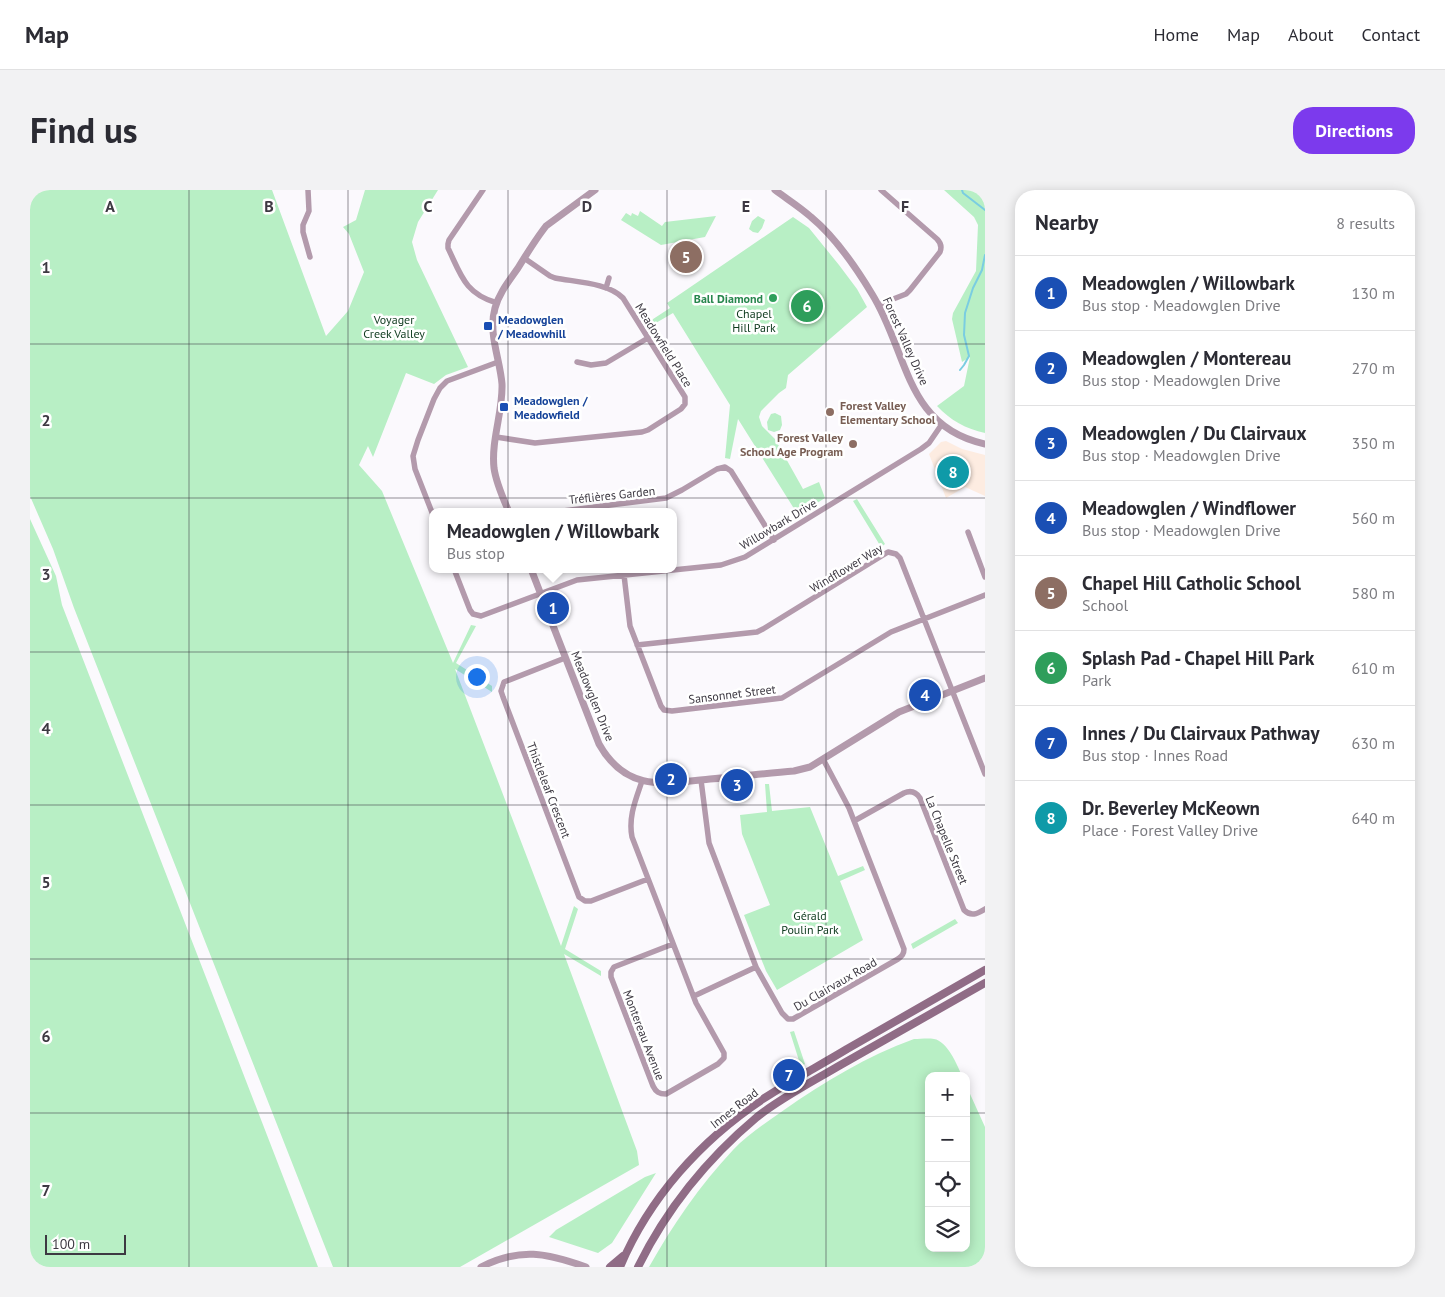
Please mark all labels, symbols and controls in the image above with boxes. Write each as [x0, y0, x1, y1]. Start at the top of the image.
text: Map [25, 19, 69, 50]
text: Home [1153, 23, 1199, 46]
text: Map [1227, 23, 1260, 46]
text: About [1288, 23, 1334, 46]
text: Contact [1362, 23, 1420, 46]
text: Find us [30, 107, 138, 153]
button: Directions [1293, 107, 1415, 154]
text: A [105, 196, 115, 216]
text: B [264, 196, 274, 216]
text: C [424, 196, 433, 216]
text: D [582, 196, 592, 216]
text: E [742, 196, 750, 216]
text: F [901, 196, 909, 216]
text: Nearby [1035, 209, 1098, 236]
text: 8 results [1336, 213, 1395, 233]
pin: 5 [670, 238, 702, 276]
text: 1 [41, 257, 51, 277]
text: Meadowglen / Willowbark [1082, 271, 1295, 295]
text: 1 [1046, 283, 1056, 303]
text: 130 m [1352, 283, 1395, 303]
pin: 6 [791, 287, 823, 325]
place label: Ball Diamond [694, 291, 763, 306]
marker: Ball Diamond [767, 292, 779, 304]
street label: Forest Valley Drive [880, 295, 932, 387]
text: Bus stop · Meadowglen Drive [1082, 295, 1281, 315]
street label: Meadowfield Place [632, 300, 696, 390]
park label: Chapel Hill Park [732, 306, 776, 335]
park label: Voyager Creek Valley [363, 312, 425, 341]
place label: Meadowglen / Meadowhill [497, 312, 566, 341]
marker: Meadowglen / Meadowhill [482, 320, 494, 332]
text: Meadowglen / Montereau [1082, 346, 1291, 370]
text: 2 [1046, 358, 1056, 378]
text: 270 m [1352, 358, 1395, 378]
text: Bus stop · Meadowglen Drive [1082, 370, 1281, 390]
place label: Meadowglen / Meadowfield [514, 393, 589, 422]
place label: Forest Valley Elementary School [840, 398, 936, 427]
marker: Meadowglen / Meadowfield [498, 401, 510, 413]
marker: Forest Valley Elementary School [824, 406, 836, 418]
text: 2 [41, 410, 51, 430]
text: Meadowglen / Du Clairvaux [1082, 421, 1306, 445]
place label: Forest Valley School Age Program [740, 430, 843, 459]
text: 3 [1046, 433, 1056, 453]
text: 350 m [1352, 433, 1395, 453]
marker: Forest Valley School Age Program [847, 438, 859, 450]
text: Bus stop · Meadowglen Drive [1082, 445, 1281, 465]
pin: 8 [937, 453, 969, 491]
street label: Tréflières Garden [568, 483, 656, 507]
street label: Willowbark Drive [737, 495, 819, 553]
text: Meadowglen / Windflower [1082, 496, 1296, 520]
popup [429, 508, 677, 573]
text: 4 [1046, 508, 1056, 528]
text: 560 m [1352, 508, 1395, 528]
text: Meadowglen / Willowbark [447, 519, 659, 543]
text: Bus stop · Meadowglen Drive [1082, 520, 1281, 540]
street label: Windflower Way [807, 540, 885, 596]
text: Bus stop [447, 543, 505, 563]
text: 3 [41, 564, 51, 584]
text: Chapel Hill Catholic School [1082, 571, 1301, 595]
text: 5 [1046, 583, 1056, 603]
text: 580 m [1352, 583, 1395, 603]
pin: 1 [537, 589, 569, 627]
text: School [1082, 595, 1128, 615]
text: Splash Pad - Chapel Hill Park [1082, 646, 1314, 670]
street label: Meadowglen Drive [568, 649, 618, 743]
text: 6 [1046, 658, 1056, 678]
text: 610 m [1352, 658, 1395, 678]
your location [464, 664, 490, 690]
text: Park [1082, 670, 1111, 690]
pin: 4 [909, 676, 941, 714]
street label: Sansonnet Street [688, 681, 776, 707]
text: 4 [41, 718, 51, 738]
text: Innes / Du Clairvaux Pathway [1082, 721, 1320, 745]
text: 7 [1046, 733, 1056, 753]
text: 630 m [1352, 733, 1395, 753]
street label: Thistleleaf Crescent [524, 740, 574, 840]
text: Bus stop · Innes Road [1082, 745, 1228, 765]
pin: 2 [655, 760, 687, 798]
pin: 3 [721, 766, 753, 804]
street label: La Chapelle Street [922, 794, 972, 886]
text: Dr. Beverley McKeown [1082, 796, 1260, 820]
text: 8 [1046, 808, 1056, 828]
text: 640 m [1352, 808, 1395, 828]
text: Place · Forest Valley Drive [1082, 820, 1258, 840]
text: 5 [41, 872, 51, 892]
park label: Gérald Poulin Park [781, 908, 839, 937]
street label: Du Clairvaux Road [791, 954, 879, 1014]
street label: Montereau Avenue [620, 988, 668, 1082]
text: 6 [41, 1026, 51, 1046]
pin: 7 [773, 1056, 805, 1094]
map controls [925, 1072, 970, 1252]
button: + [925, 1072, 970, 1117]
street label: Innes Road [707, 1085, 761, 1131]
button: − [925, 1117, 970, 1162]
button: locate [925, 1162, 970, 1207]
text: 7 [41, 1180, 51, 1200]
button: layers [925, 1207, 970, 1252]
scale bar [45, 1232, 126, 1255]
text: 100 m [52, 1235, 90, 1253]

